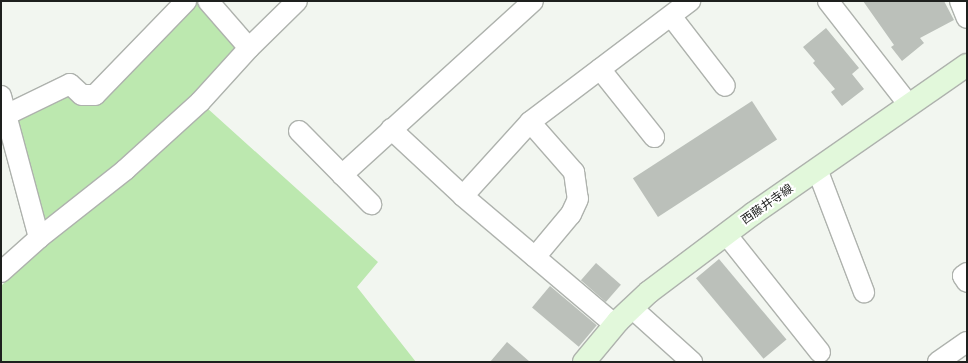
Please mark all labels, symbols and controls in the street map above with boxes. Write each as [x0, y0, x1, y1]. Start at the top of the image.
street label: 西藤井寺線 [738, 181, 796, 227]

